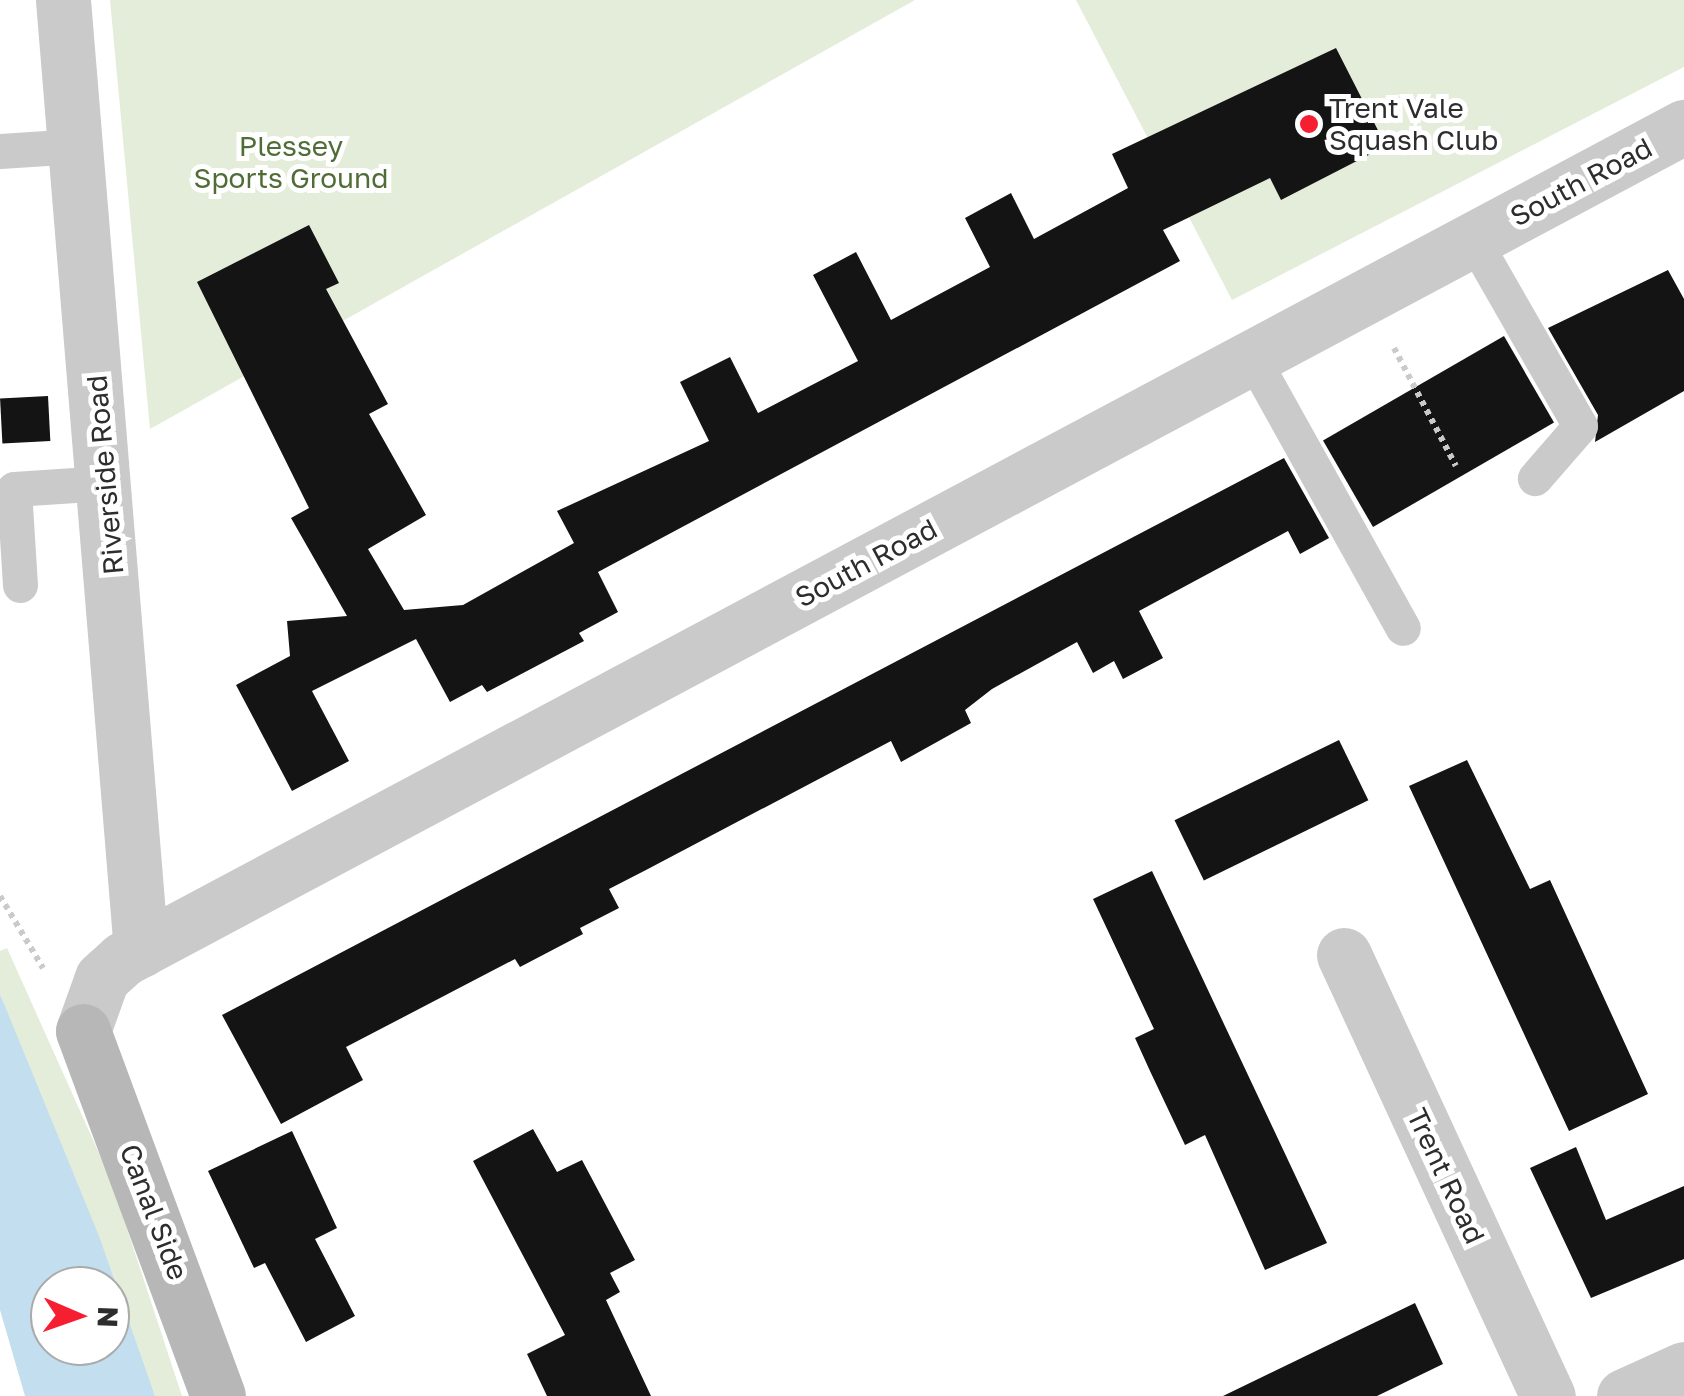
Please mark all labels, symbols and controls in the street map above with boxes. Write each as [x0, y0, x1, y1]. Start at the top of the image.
place label: Trent Vale Squash Club [1329, 91, 1498, 157]
marker: Trent Vale Squash Club [1298, 113, 1320, 135]
park label: Plessey Sports Ground [193, 129, 389, 195]
street label: South Road [1504, 131, 1658, 233]
street label: Riverside Road [80, 374, 130, 576]
street label: South Road [789, 512, 943, 614]
street label: Trent Road [1400, 1103, 1492, 1249]
street label: Canal Side [113, 1139, 195, 1285]
north arrow [30, 1266, 130, 1366]
text: N [92, 1306, 125, 1328]

